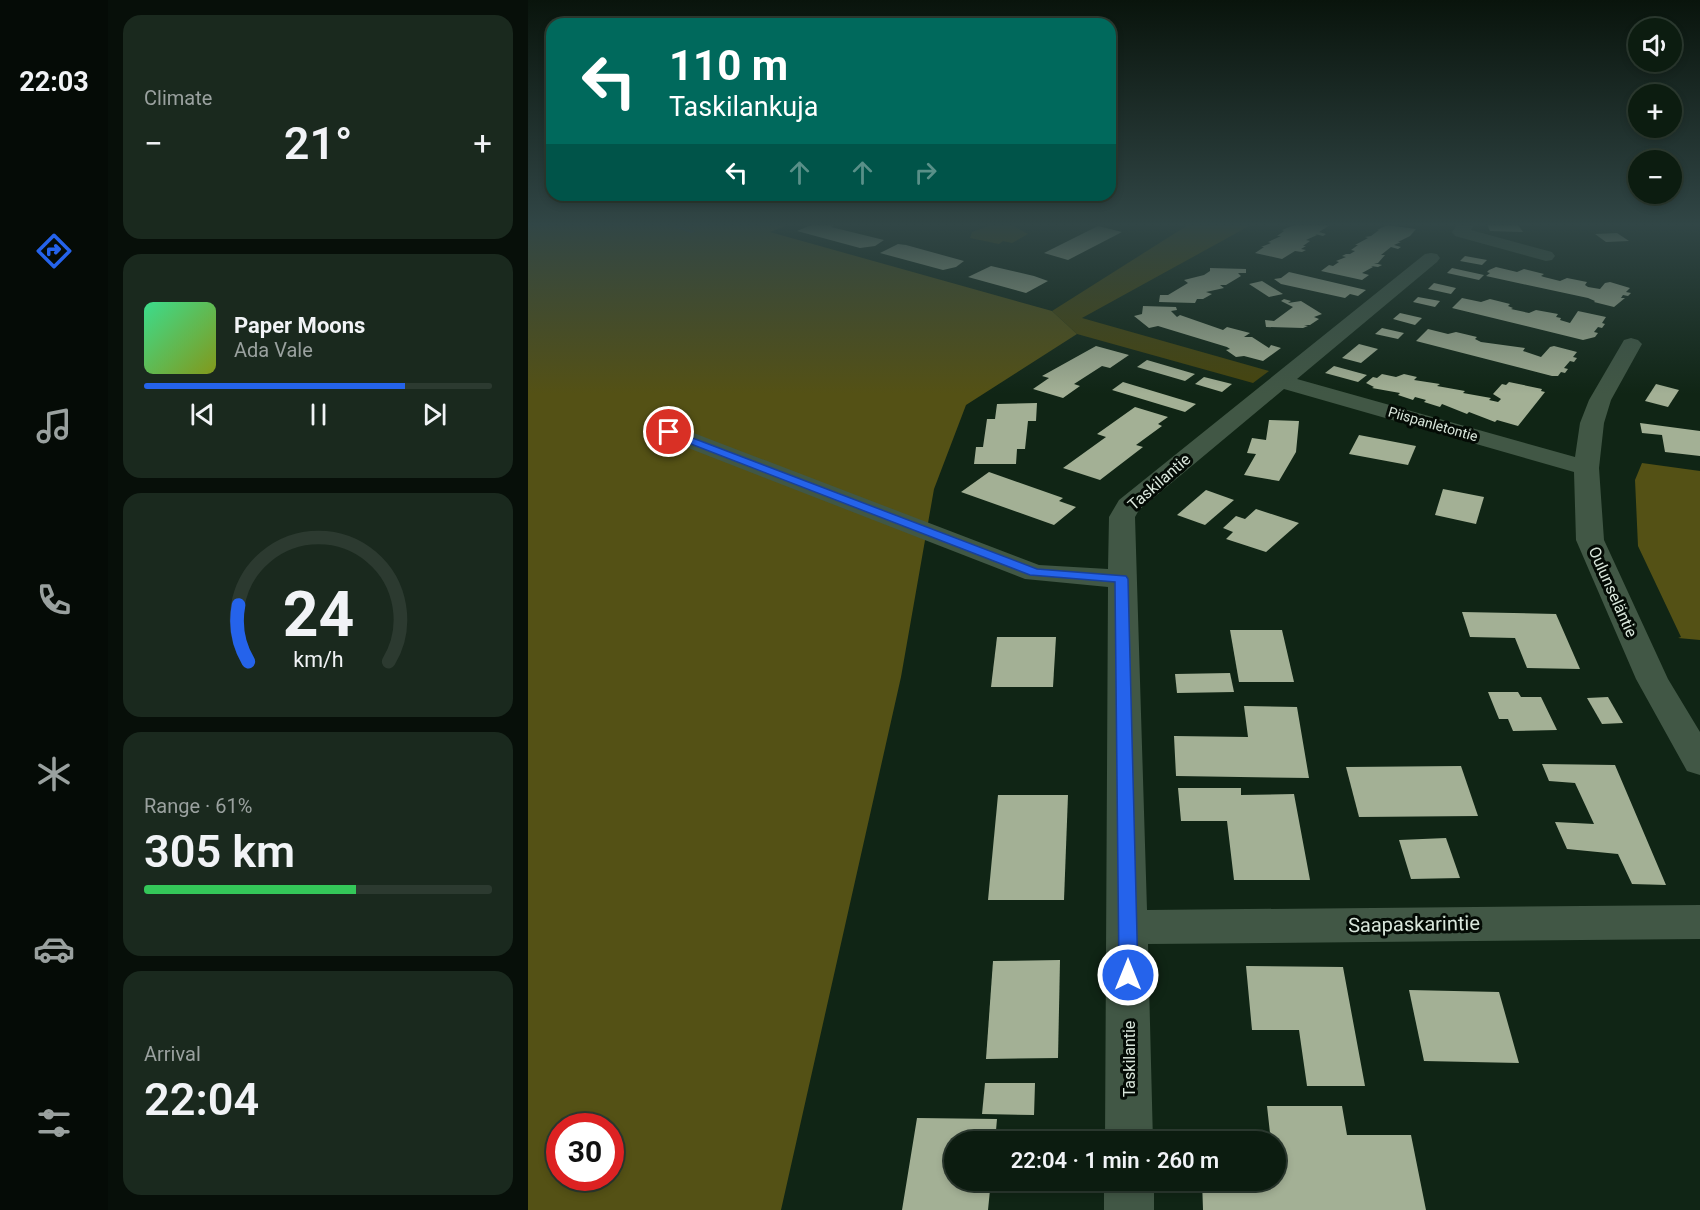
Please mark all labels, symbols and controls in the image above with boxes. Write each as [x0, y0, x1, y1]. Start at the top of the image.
map controls [1628, 18, 1682, 204]
button: sound [1628, 18, 1682, 72]
text: 110 m [669, 41, 788, 90]
icon: left [570, 42, 648, 120]
text: 22:03 [19, 66, 89, 98]
button: + [1628, 84, 1682, 138]
text: Climate [144, 86, 212, 110]
text: Taskilankuja [669, 91, 818, 123]
text: 21° [284, 117, 352, 170]
text: − [144, 124, 163, 163]
text: + [473, 124, 492, 163]
button: − [1628, 150, 1682, 204]
icon: left [720, 156, 753, 189]
icon: ahead [783, 156, 816, 189]
icon: ahead [846, 156, 879, 189]
icon: right [909, 156, 942, 189]
icon: directions [33, 230, 75, 272]
text: Paper Moons [234, 313, 365, 338]
text: Ada Vale [234, 338, 313, 362]
icon: previous [186, 398, 219, 431]
icon: pause [302, 398, 335, 431]
icon: next [418, 398, 451, 431]
street label: Piispanletontie [1386, 404, 1480, 444]
icon: music [33, 405, 75, 447]
pin [643, 406, 694, 457]
icon: arrive [652, 415, 685, 448]
street label: Taskilantie [1124, 450, 1194, 514]
street label: Oulunseläntie [1585, 544, 1641, 640]
text: 24 [282, 578, 354, 651]
icon: phone [33, 579, 75, 621]
text: km/h [293, 647, 343, 672]
icon: climate [33, 753, 75, 795]
text: Range · 61% [144, 794, 252, 818]
text: 305 km [144, 825, 295, 878]
street label: Saapaskarintie [1348, 911, 1480, 937]
icon: car [33, 928, 75, 970]
position arrow [1096, 943, 1160, 1007]
street label: Taskilantie [1120, 1021, 1139, 1097]
text: Arrival [144, 1042, 201, 1066]
text: 22:04 [144, 1073, 259, 1126]
icon: filters [33, 1102, 75, 1144]
speed limit sign: 30 [546, 1113, 624, 1191]
text: 22:04 · 1 min · 260 m [1011, 1148, 1219, 1173]

